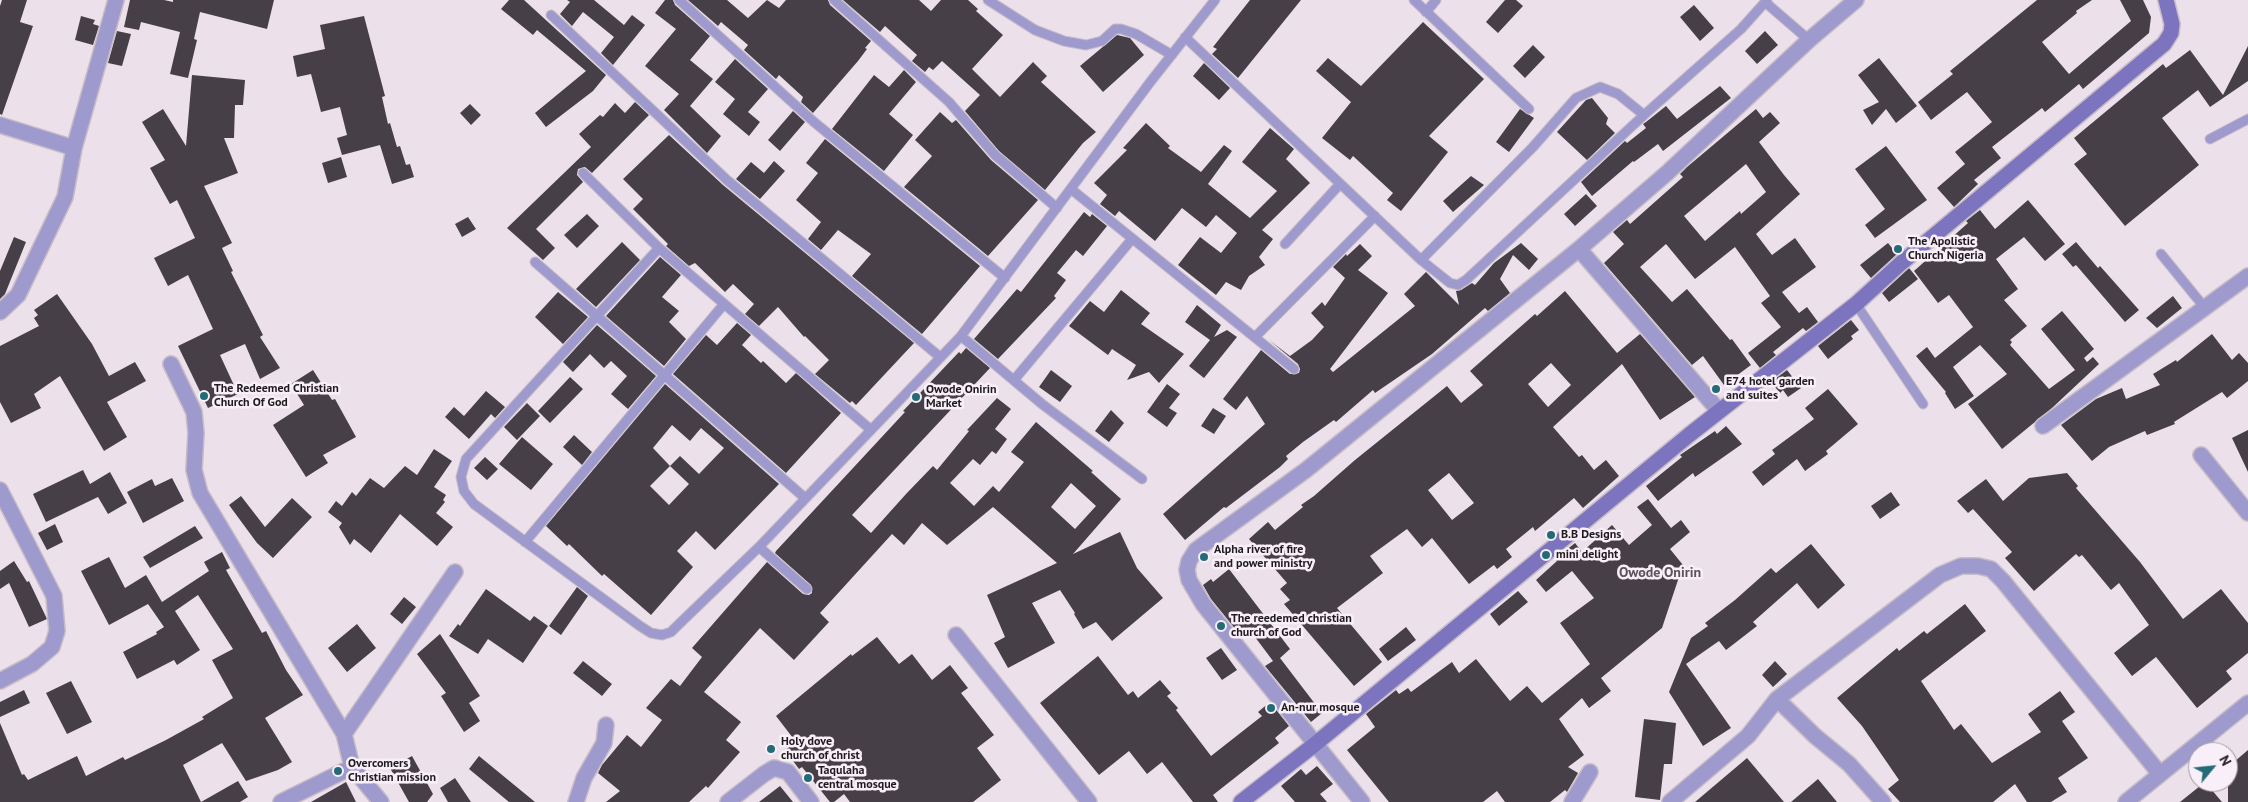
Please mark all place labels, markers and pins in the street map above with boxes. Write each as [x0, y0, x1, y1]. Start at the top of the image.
place label: The Apolistic Church Nigeria [1908, 235, 1984, 263]
marker: The Apolistic Church Nigeria [1892, 243, 1904, 255]
place label: E74 hotel garden and suites [1726, 375, 1814, 403]
place label: The Redeemed Christian Church Of God [214, 382, 339, 410]
place label: Owode Onirin Market [926, 383, 996, 411]
marker: E74 hotel garden and suites [1710, 383, 1722, 395]
marker: The Redeemed Christian Church Of God [198, 390, 210, 402]
marker: Owode Onirin Market [910, 391, 922, 403]
place label: B.B Designs [1561, 528, 1621, 542]
marker: B.B Designs [1545, 529, 1557, 541]
place label: Alpha river of fire and power ministry [1214, 543, 1313, 571]
place label: mini delight [1556, 548, 1618, 562]
marker: mini delight [1540, 549, 1552, 561]
marker: Alpha river of fire and power ministry [1198, 551, 1210, 563]
place label: The reedemed christian church of God [1231, 612, 1352, 640]
marker: The reedemed christian church of God [1215, 620, 1227, 632]
place label: An-nur mosque [1281, 701, 1360, 715]
marker: An-nur mosque [1265, 702, 1277, 714]
place label: Holy dove church of christ [781, 735, 860, 763]
marker: Holy dove church of christ [765, 743, 777, 755]
place label: Overcomers Christian mission [348, 757, 436, 785]
place label: Taqulaha central mosque [818, 764, 897, 792]
marker: Overcomers Christian mission [332, 765, 344, 777]
marker: Taqulaha central mosque [802, 772, 814, 784]

